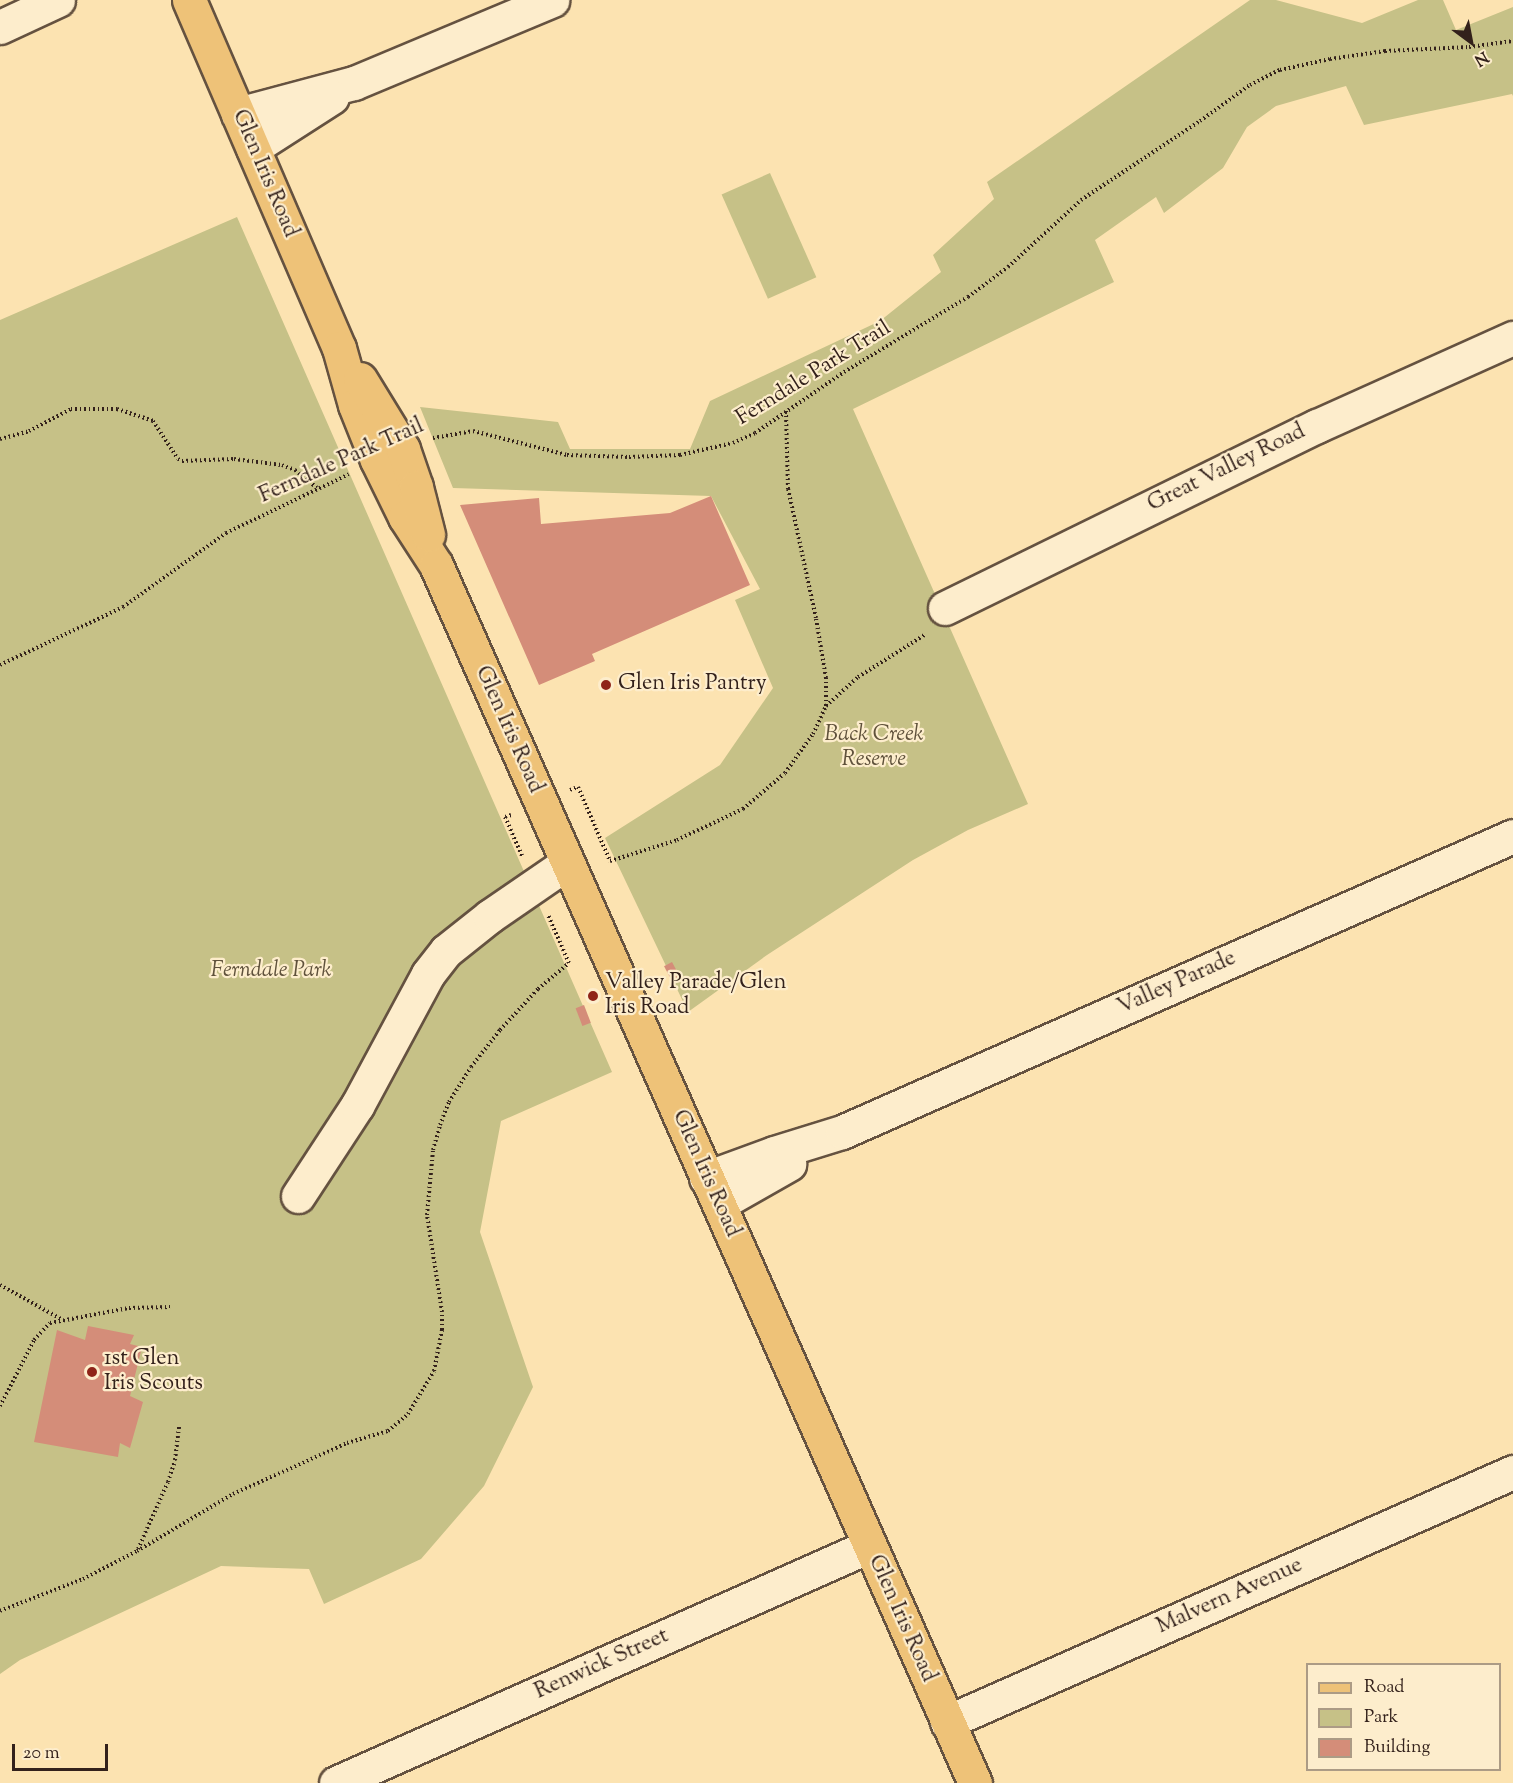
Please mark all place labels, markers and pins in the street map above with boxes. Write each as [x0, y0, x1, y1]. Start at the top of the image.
place label: Glen Iris Pantry [618, 672, 767, 698]
marker: Glen Iris Pantry [599, 678, 613, 692]
place label: Valley Parade/Glen Iris Road [605, 970, 786, 1022]
marker: Valley Parade/Glen Iris Road [586, 989, 600, 1003]
place label: 1st Glen Iris Scouts [104, 1346, 203, 1398]
marker: 1st Glen Iris Scouts [85, 1365, 99, 1379]

